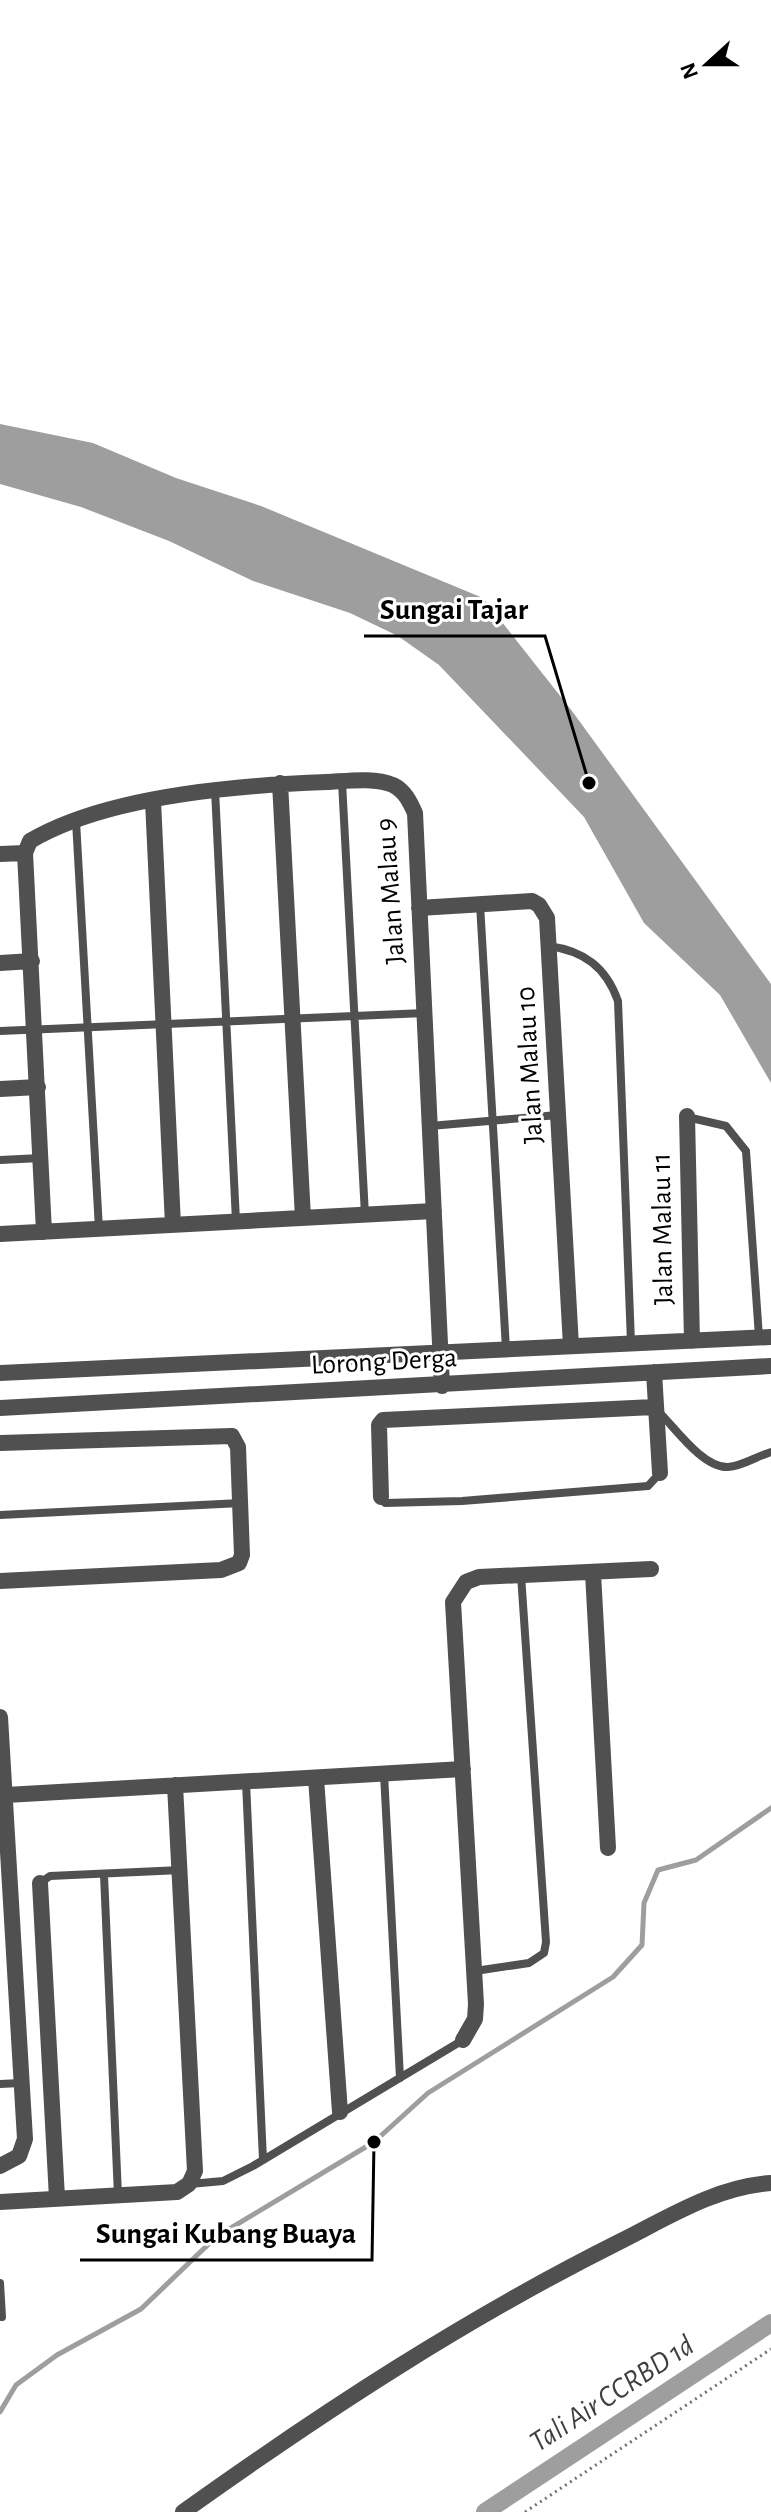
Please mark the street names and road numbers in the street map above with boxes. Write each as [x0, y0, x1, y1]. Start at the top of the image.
street label: Jalan Malau 9 [372, 817, 410, 965]
street label: Jalan Malau 10 [512, 986, 548, 1144]
street label: Jalan Malau 11 [648, 1153, 678, 1305]
street label: Lorong Derga [310, 1344, 458, 1380]

